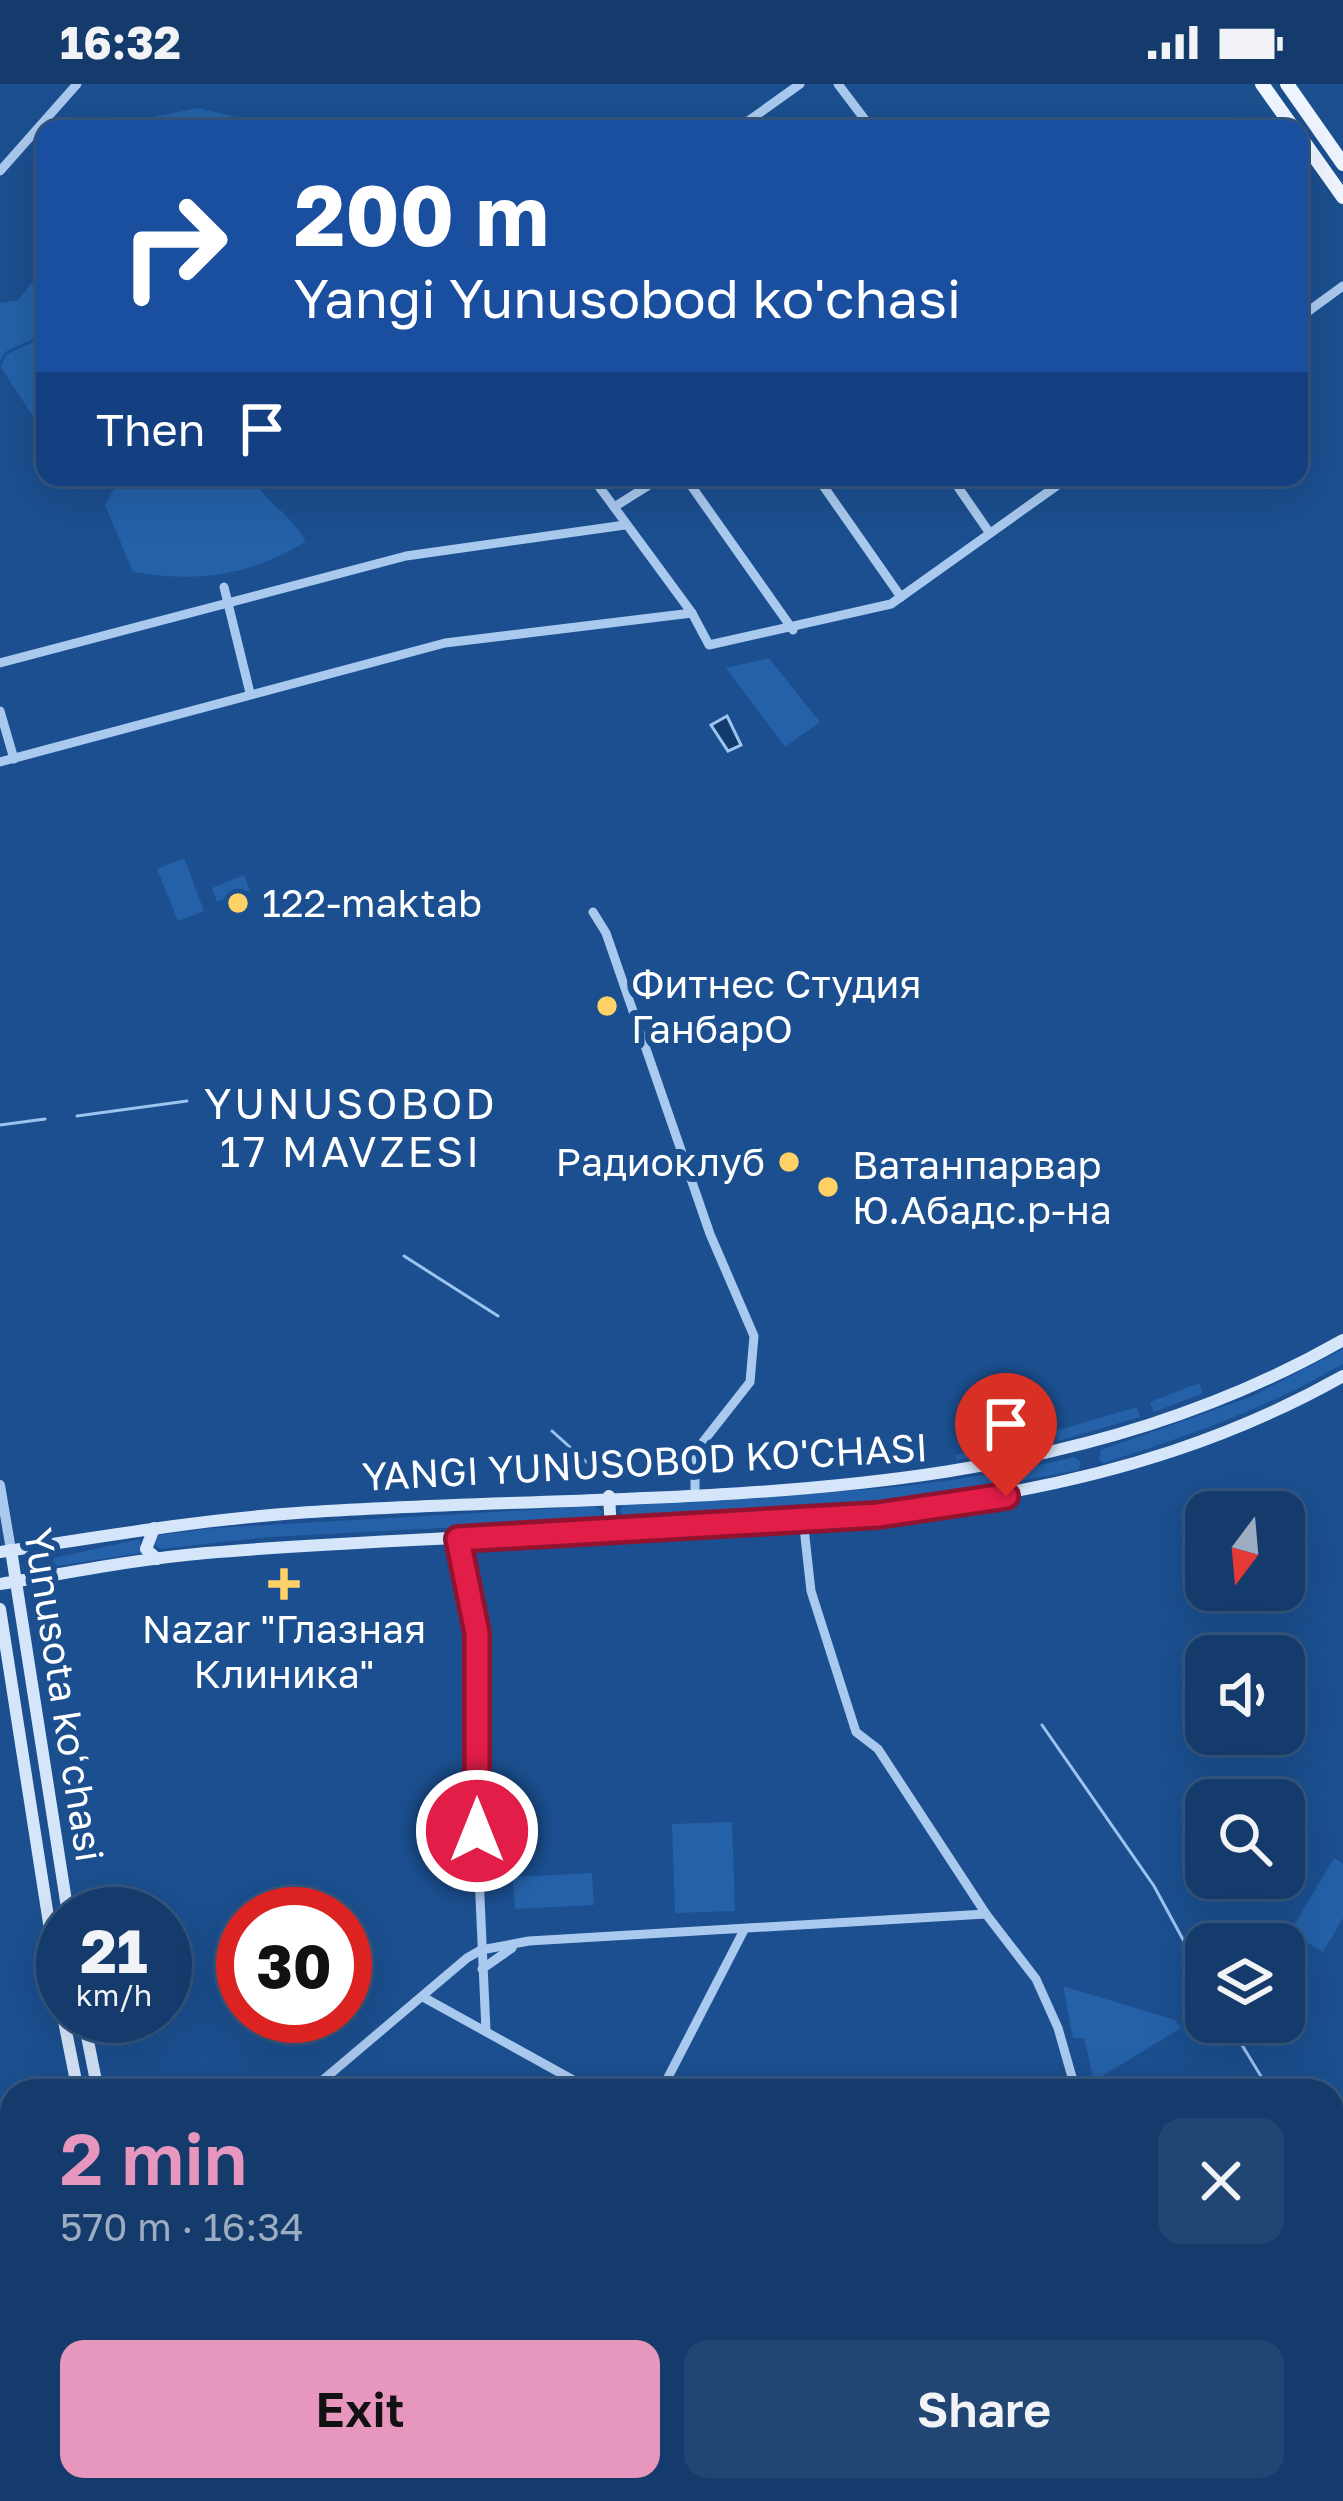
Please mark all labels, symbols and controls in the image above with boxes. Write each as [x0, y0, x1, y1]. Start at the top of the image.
text: 16:32 [60, 15, 181, 69]
text: 200 m [294, 164, 549, 264]
icon: right [96, 168, 252, 324]
text: Yangi Yunusobod ko'chasi [294, 265, 961, 330]
icon: arrive [229, 396, 295, 462]
text: Then [96, 402, 205, 456]
place label: 122-maktab [262, 879, 482, 926]
marker: 122-maktab [225, 890, 251, 916]
place label: Фитнес Студия ГанбарО [631, 960, 922, 1052]
marker: Фитнес Студия ГанбарО [594, 993, 620, 1019]
district label: YUNUSOBOD 17 MAVZESI [204, 1078, 498, 1176]
place label: Радиоклуб [556, 1138, 765, 1185]
place label: Ватанпарвар Ю.Абадс.р-на [852, 1141, 1112, 1233]
marker: Радиоклуб [776, 1149, 802, 1175]
marker: Ватанпарвар Ю.Абадс.р-на [815, 1174, 841, 1200]
pin [955, 1373, 1057, 1496]
icon: arrive [973, 1391, 1039, 1457]
street label: YANGI YUNUSOBOD KO'CHASI [361, 1423, 929, 1500]
north arrow [1185, 1491, 1305, 1611]
map controls [1185, 1491, 1305, 2043]
street label: Yunusota koʻchasi [15, 1525, 114, 1865]
marker: Nazar "Глазная Клиника" [268, 1568, 300, 1600]
place label: Nazar "Глазная Клиника" [142, 1605, 426, 1697]
button: sound [1185, 1635, 1305, 1755]
position arrow [414, 1768, 540, 1894]
button: search [1185, 1779, 1305, 1899]
speed limit sign: 30 [216, 1887, 372, 2043]
text: 21 [80, 1914, 148, 1986]
button: layers [1185, 1923, 1305, 2043]
text: km/h [76, 1977, 152, 2013]
text: 2 min [60, 2114, 247, 2201]
button: close [1158, 2118, 1284, 2244]
text: 570 m · 16:34 [60, 2203, 304, 2250]
button: Exit [60, 2340, 660, 2478]
button: Share [684, 2340, 1284, 2478]

